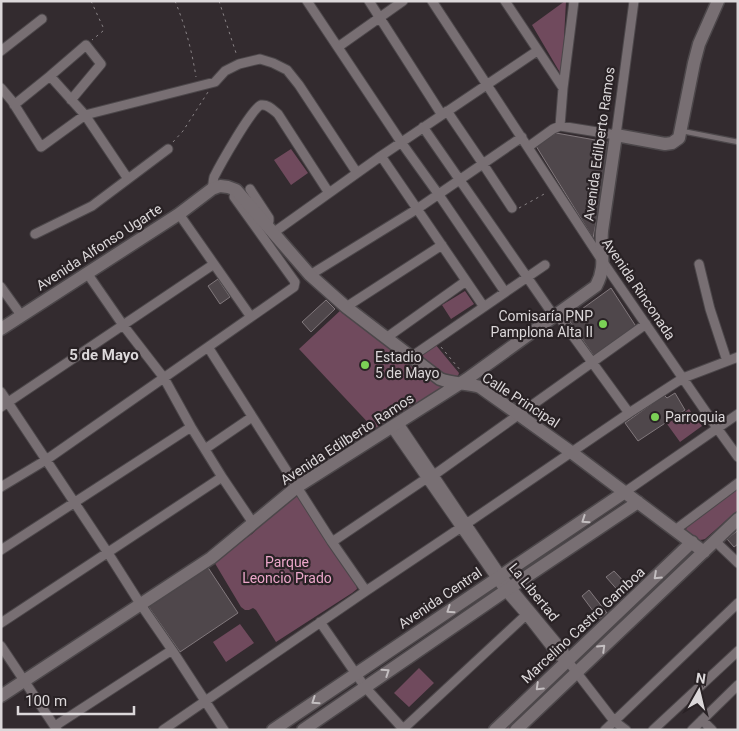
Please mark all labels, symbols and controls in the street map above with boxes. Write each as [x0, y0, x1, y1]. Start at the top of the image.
street label: Avenida Edilberto Ramos [580, 66, 618, 222]
street label: Avenida Alfonso Ugarte [33, 200, 165, 294]
street label: Avenida Rinconada [599, 235, 679, 343]
place label: Comisaría PNP Pamplona Alta II [490, 308, 593, 340]
marker: Comisaría PNP Pamplona Alta II [597, 318, 609, 330]
district label: 5 de Mayo [69, 346, 139, 364]
place label: Estadio 5 de Mayo [375, 349, 439, 381]
marker: Estadio 5 de Mayo [359, 359, 371, 371]
street label: Calle Principal [479, 369, 563, 431]
street label: Avenida Edilberto Ramos [277, 390, 417, 488]
place label: Parroquia [665, 409, 725, 425]
marker: Parroquia [649, 411, 661, 423]
one-way arrow [581, 513, 590, 523]
park label: Parque Leoncio Prado [242, 554, 332, 586]
street label: La Libertad [506, 560, 562, 624]
street label: Avenida Central [395, 564, 485, 632]
street label: Marcelino Castro Gamboa [518, 564, 648, 686]
one-way arrow [653, 570, 662, 579]
one-way arrow [446, 604, 455, 613]
one-way arrow [597, 645, 606, 654]
north arrow [674, 666, 724, 716]
one-way arrow [381, 669, 390, 678]
text: N [695, 670, 707, 687]
one-way arrow [535, 681, 544, 690]
scale bar [18, 684, 134, 716]
text: 100 m [25, 692, 67, 710]
one-way arrow [311, 695, 321, 704]

